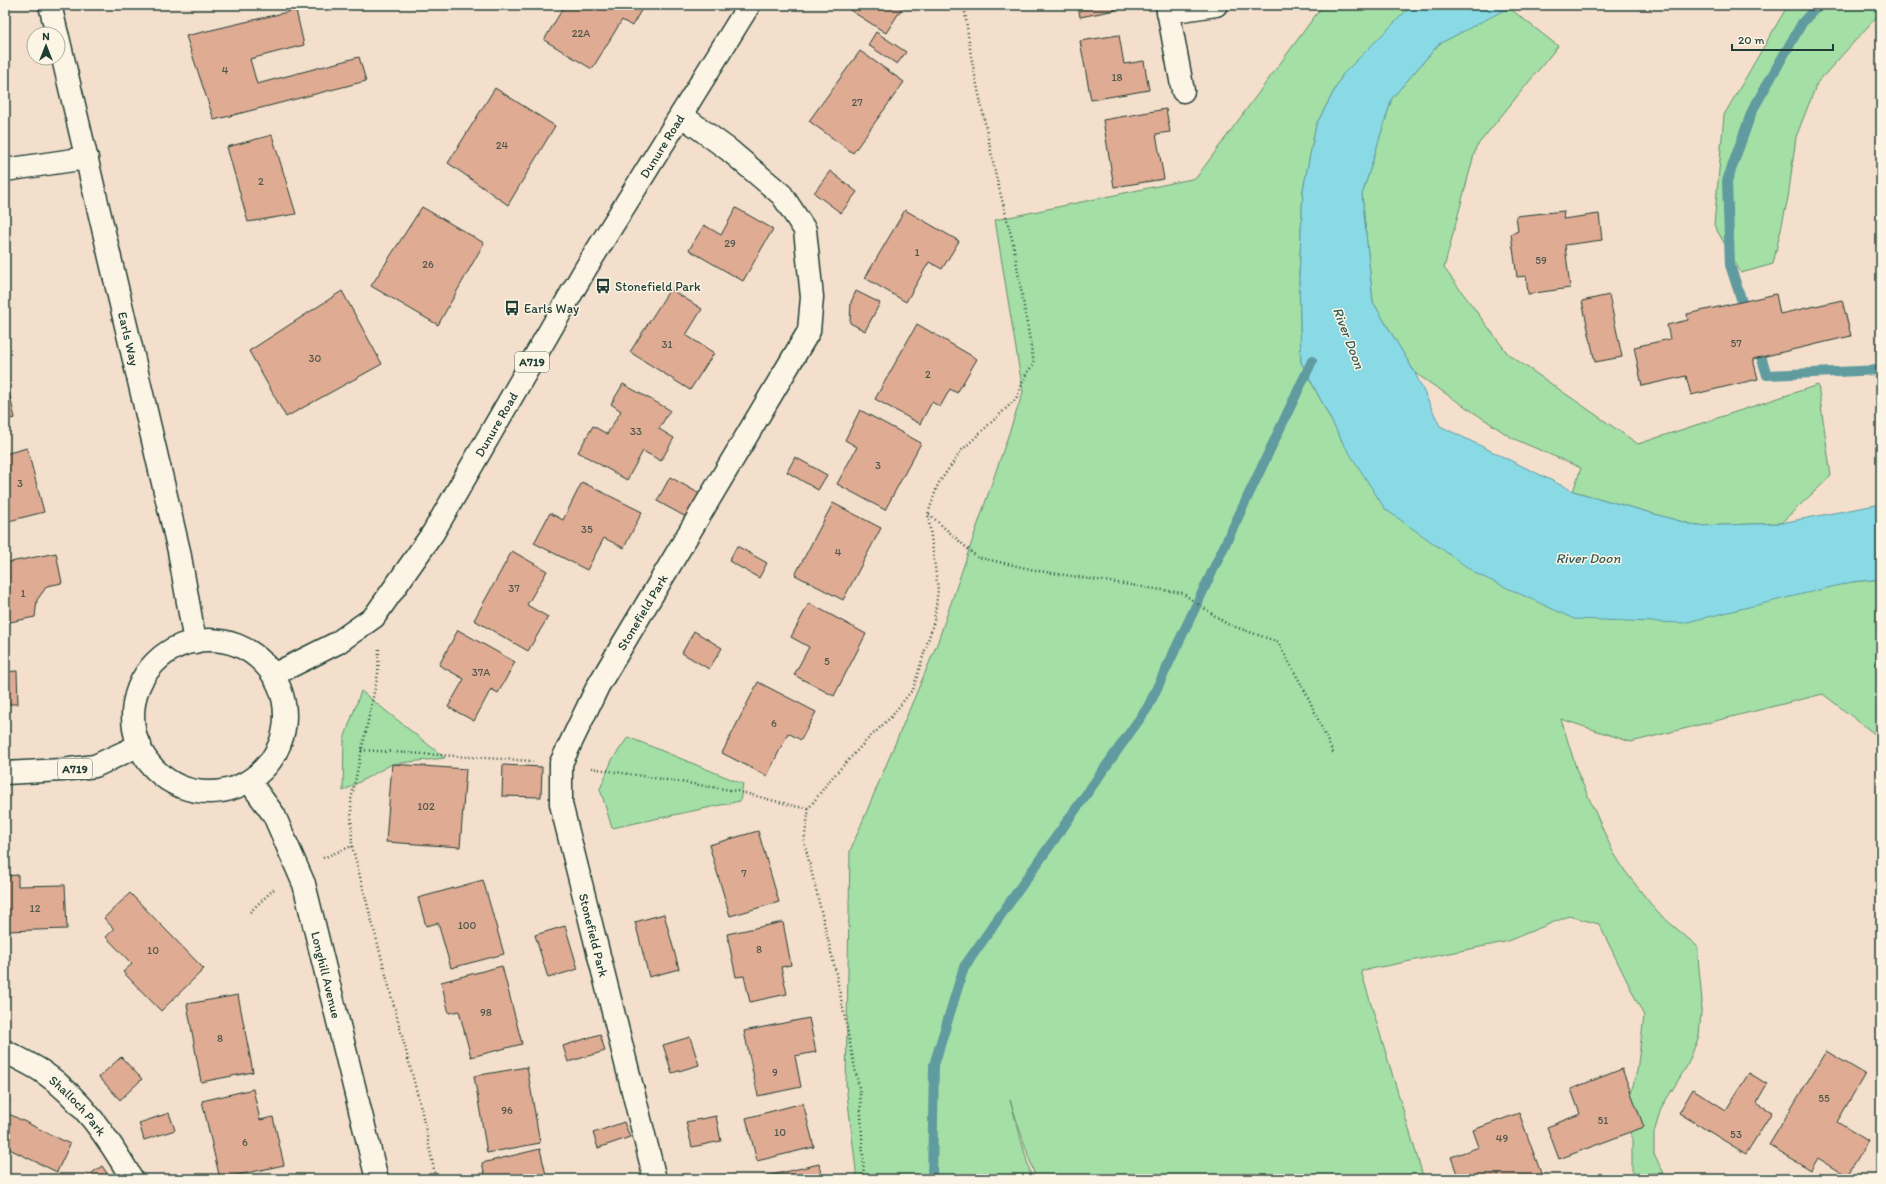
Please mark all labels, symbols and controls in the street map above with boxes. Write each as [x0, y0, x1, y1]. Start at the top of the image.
north arrow [26, 26, 66, 66]
scale bar [1732, 26, 1833, 52]
house number: 22A [572, 27, 590, 40]
text: N [42, 30, 50, 43]
text: 20 m [1738, 33, 1765, 47]
house number: 4 [222, 64, 229, 77]
house number: 18 [1111, 71, 1123, 84]
house number: 27 [851, 96, 863, 109]
street label: Dunure Road [637, 112, 687, 181]
house number: 24 [496, 139, 509, 152]
house number: 2 [258, 175, 264, 188]
house number: 29 [724, 237, 736, 250]
house number: 1 [914, 246, 920, 259]
house number: 59 [1535, 254, 1547, 267]
house number: 26 [422, 258, 434, 271]
bus stop icon: Stonefield Park [594, 277, 612, 295]
place label: Stonefield Park [615, 279, 701, 294]
bus stop icon: Earls Way [503, 299, 521, 317]
place label: Earls Way [524, 301, 579, 316]
water label: River Doon [1329, 305, 1368, 372]
street label: Earls Way [115, 310, 142, 367]
house number: 57 [1730, 337, 1742, 350]
house number: 31 [661, 338, 673, 351]
house number: 30 [309, 352, 322, 365]
road number: A719 [515, 352, 549, 372]
house number: 2 [925, 368, 931, 381]
street label: Dunure Road [472, 389, 521, 460]
house number: 33 [630, 425, 642, 438]
house number: 3 [875, 459, 881, 472]
house number: 3 [17, 477, 23, 490]
house number: 35 [581, 523, 593, 536]
house number: 4 [835, 546, 842, 559]
water label: River Doon [1556, 550, 1621, 567]
street label: Stonefield Park [614, 571, 671, 653]
house number: 37 [508, 582, 520, 595]
house number: 1 [20, 587, 26, 600]
house number: 5 [824, 655, 830, 668]
house number: 37A [472, 666, 490, 679]
house number: 6 [771, 717, 777, 730]
road number: A719 [58, 759, 92, 779]
house number: 102 [417, 800, 435, 813]
house number: 7 [741, 867, 747, 880]
street label: Stonefield Park [576, 892, 611, 979]
house number: 12 [30, 902, 41, 915]
house number: 100 [458, 919, 477, 932]
street label: Longhill Avenue [308, 930, 344, 1020]
house number: 8 [756, 943, 762, 956]
house number: 10 [147, 944, 159, 957]
house number: 98 [480, 1006, 492, 1019]
house number: 8 [217, 1032, 223, 1045]
house number: 9 [772, 1066, 778, 1079]
street label: Shalloch Park [46, 1072, 109, 1139]
house number: 55 [1818, 1092, 1830, 1105]
house number: 96 [501, 1104, 513, 1117]
house number: 51 [1598, 1114, 1608, 1127]
house number: 10 [774, 1126, 786, 1139]
house number: 53 [1730, 1128, 1742, 1141]
house number: 49 [1496, 1132, 1508, 1145]
house number: 6 [242, 1136, 248, 1149]

